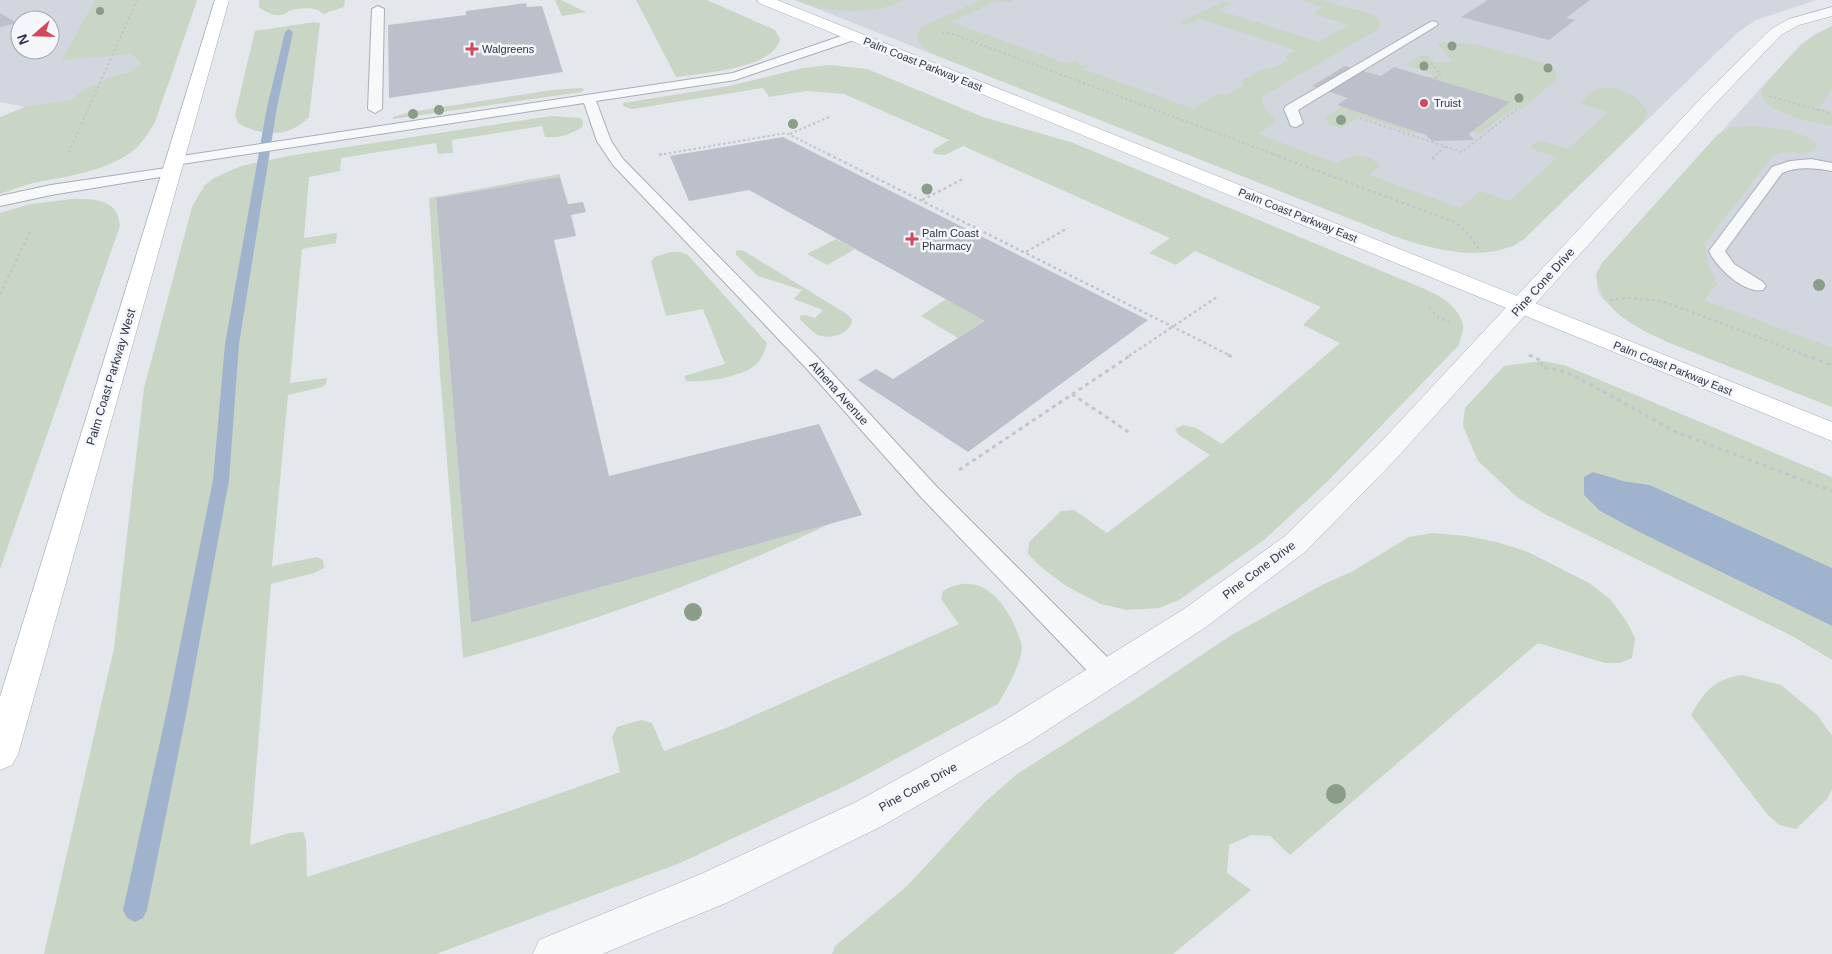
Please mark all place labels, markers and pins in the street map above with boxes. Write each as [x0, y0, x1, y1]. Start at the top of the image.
marker: Walgreens [466, 43, 478, 55]
place label: Walgreens [482, 43, 535, 55]
marker: Truist [1418, 97, 1430, 109]
place label: Truist [1434, 97, 1461, 109]
place label: Palm Coast Pharmacy [922, 227, 979, 252]
marker: Palm Coast Pharmacy [906, 233, 918, 245]

